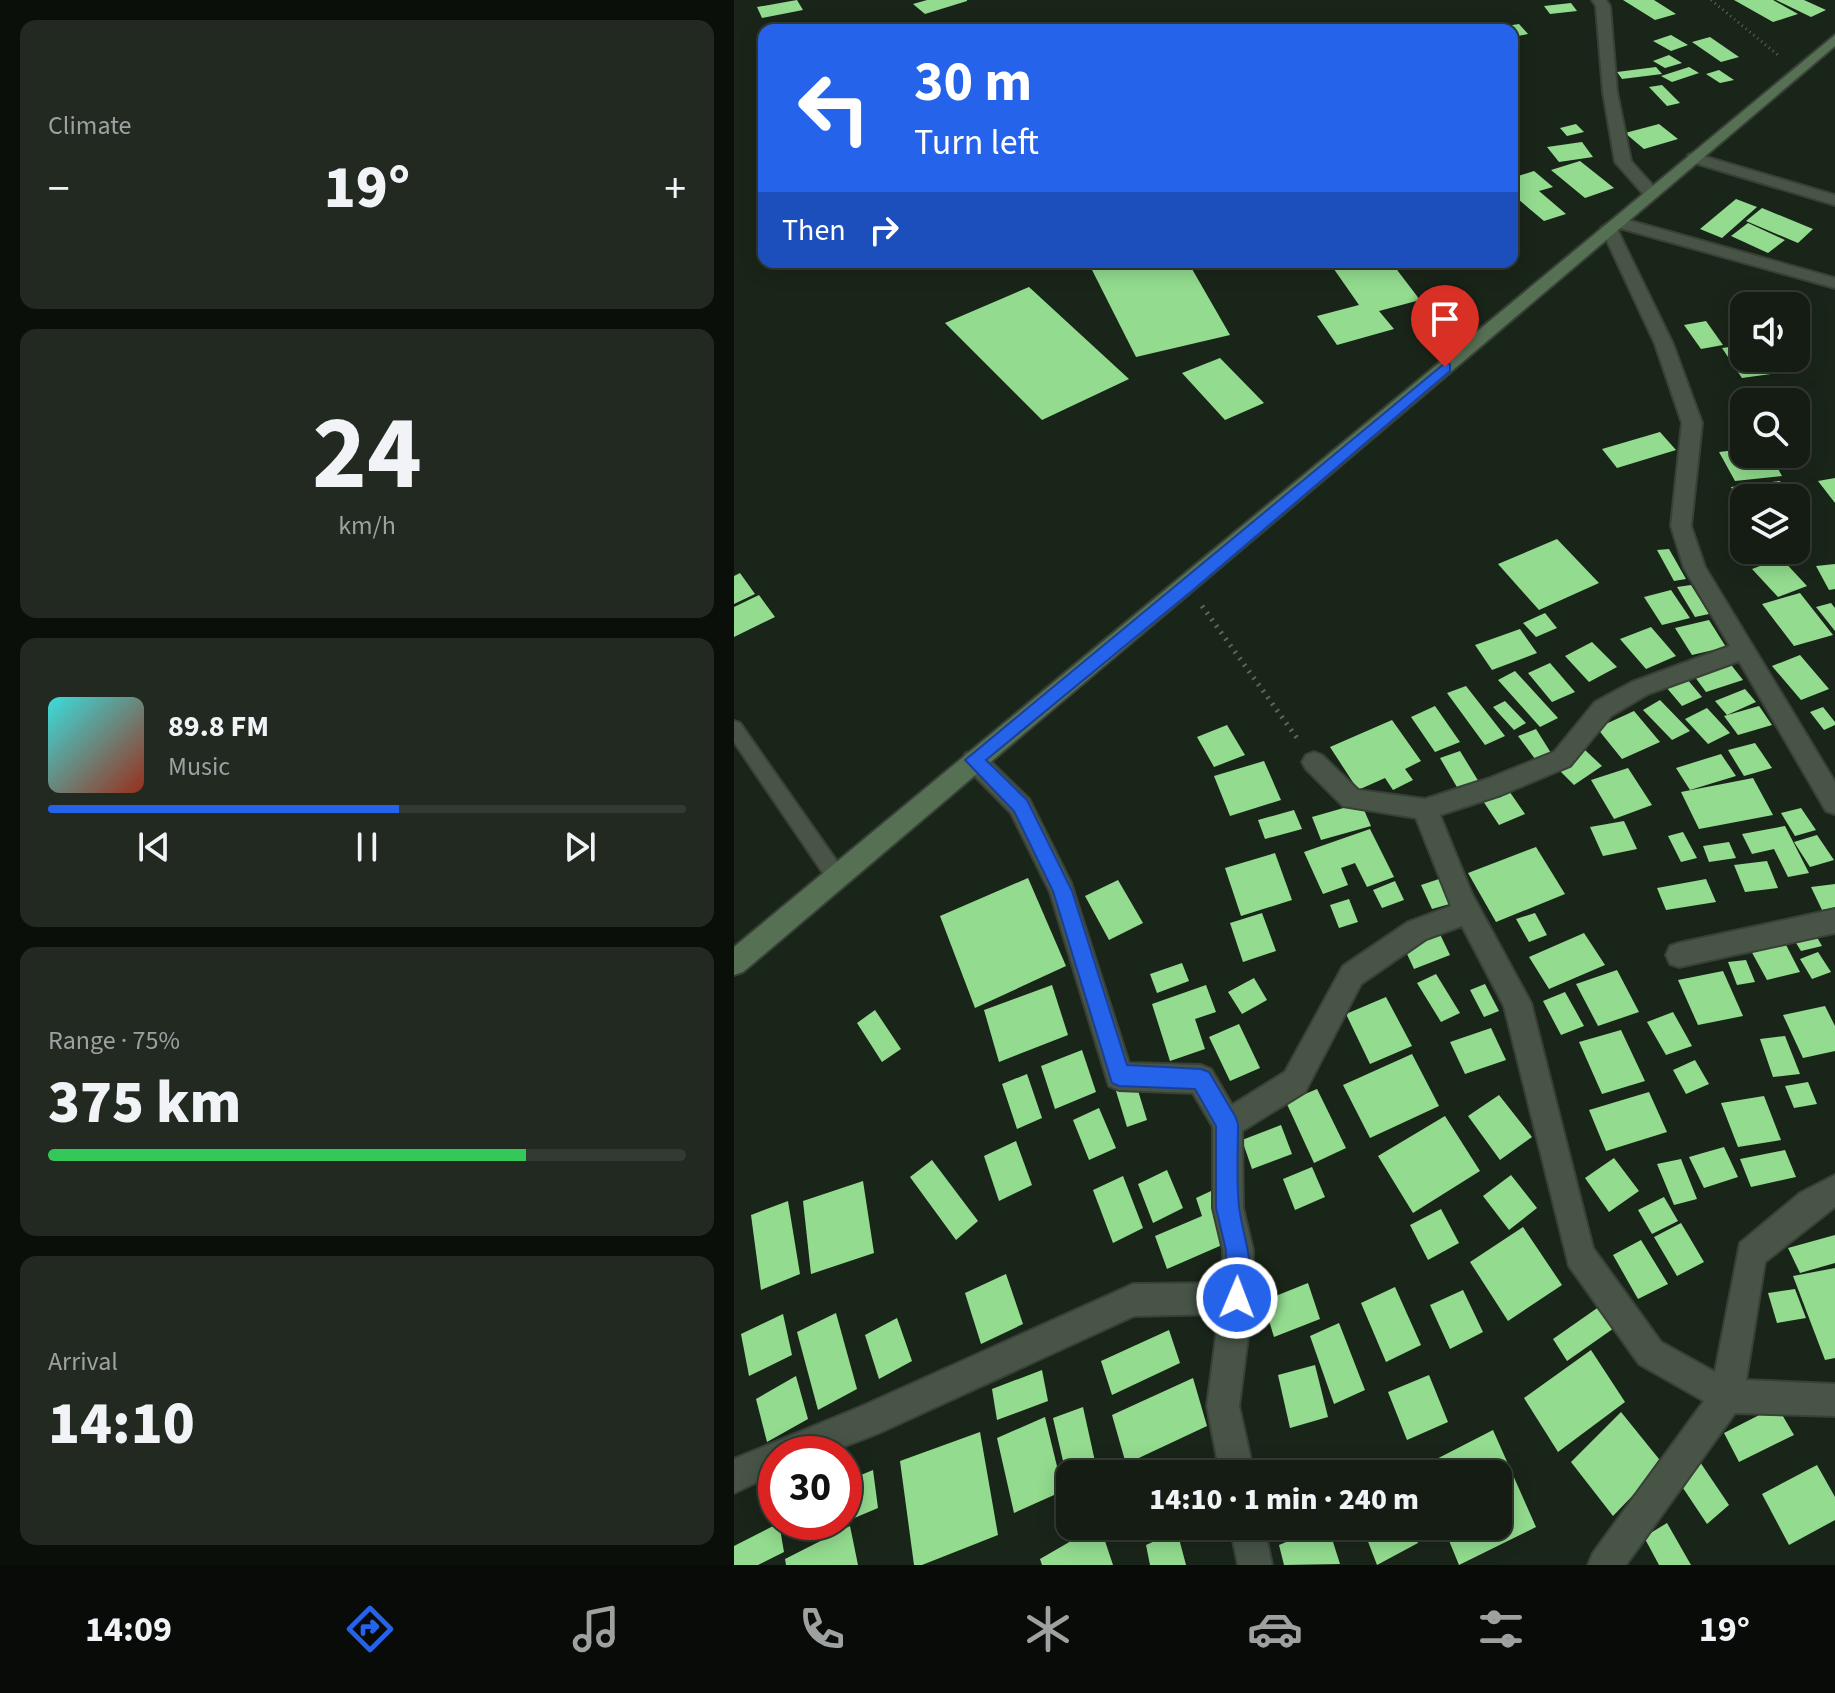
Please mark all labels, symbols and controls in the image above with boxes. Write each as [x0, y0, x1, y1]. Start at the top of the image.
text: 30 m [914, 43, 1032, 122]
icon: left [782, 56, 886, 160]
text: Climate [48, 107, 132, 144]
text: Turn left [914, 117, 1039, 168]
text: 19° [324, 146, 410, 231]
text: − [48, 158, 70, 221]
text: + [664, 158, 686, 221]
icon: right [862, 208, 906, 252]
text: Then [782, 209, 846, 252]
pin [1411, 285, 1479, 367]
map controls [1730, 292, 1810, 564]
button: sound [1730, 292, 1810, 372]
icon: arrive [1423, 297, 1467, 341]
text: 24 [312, 381, 422, 529]
button: search [1730, 388, 1810, 468]
button: layers [1730, 484, 1810, 564]
text: km/h [338, 507, 396, 544]
text: 89.8 FM [168, 705, 269, 748]
text: Music [168, 748, 230, 785]
icon: previous [132, 825, 176, 869]
icon: pause [345, 825, 389, 869]
icon: next [558, 825, 602, 869]
text: Range · 75% [48, 1022, 180, 1059]
text: 375 km [48, 1061, 241, 1146]
position arrow [1195, 1256, 1279, 1340]
text: Arrival [48, 1343, 118, 1380]
text: 14:10 [48, 1382, 195, 1467]
speed limit sign: 30 [758, 1436, 862, 1540]
text: 14:10 · 1 min · 240 m [1149, 1478, 1419, 1521]
icon: directions [342, 1601, 398, 1657]
icon: music [568, 1601, 624, 1657]
icon: phone [794, 1601, 850, 1657]
icon: climate [1020, 1601, 1076, 1657]
icon: car [1247, 1601, 1303, 1657]
icon: filters [1473, 1601, 1529, 1657]
text: 14:09 [85, 1604, 172, 1655]
text: 19° [1699, 1604, 1750, 1655]

